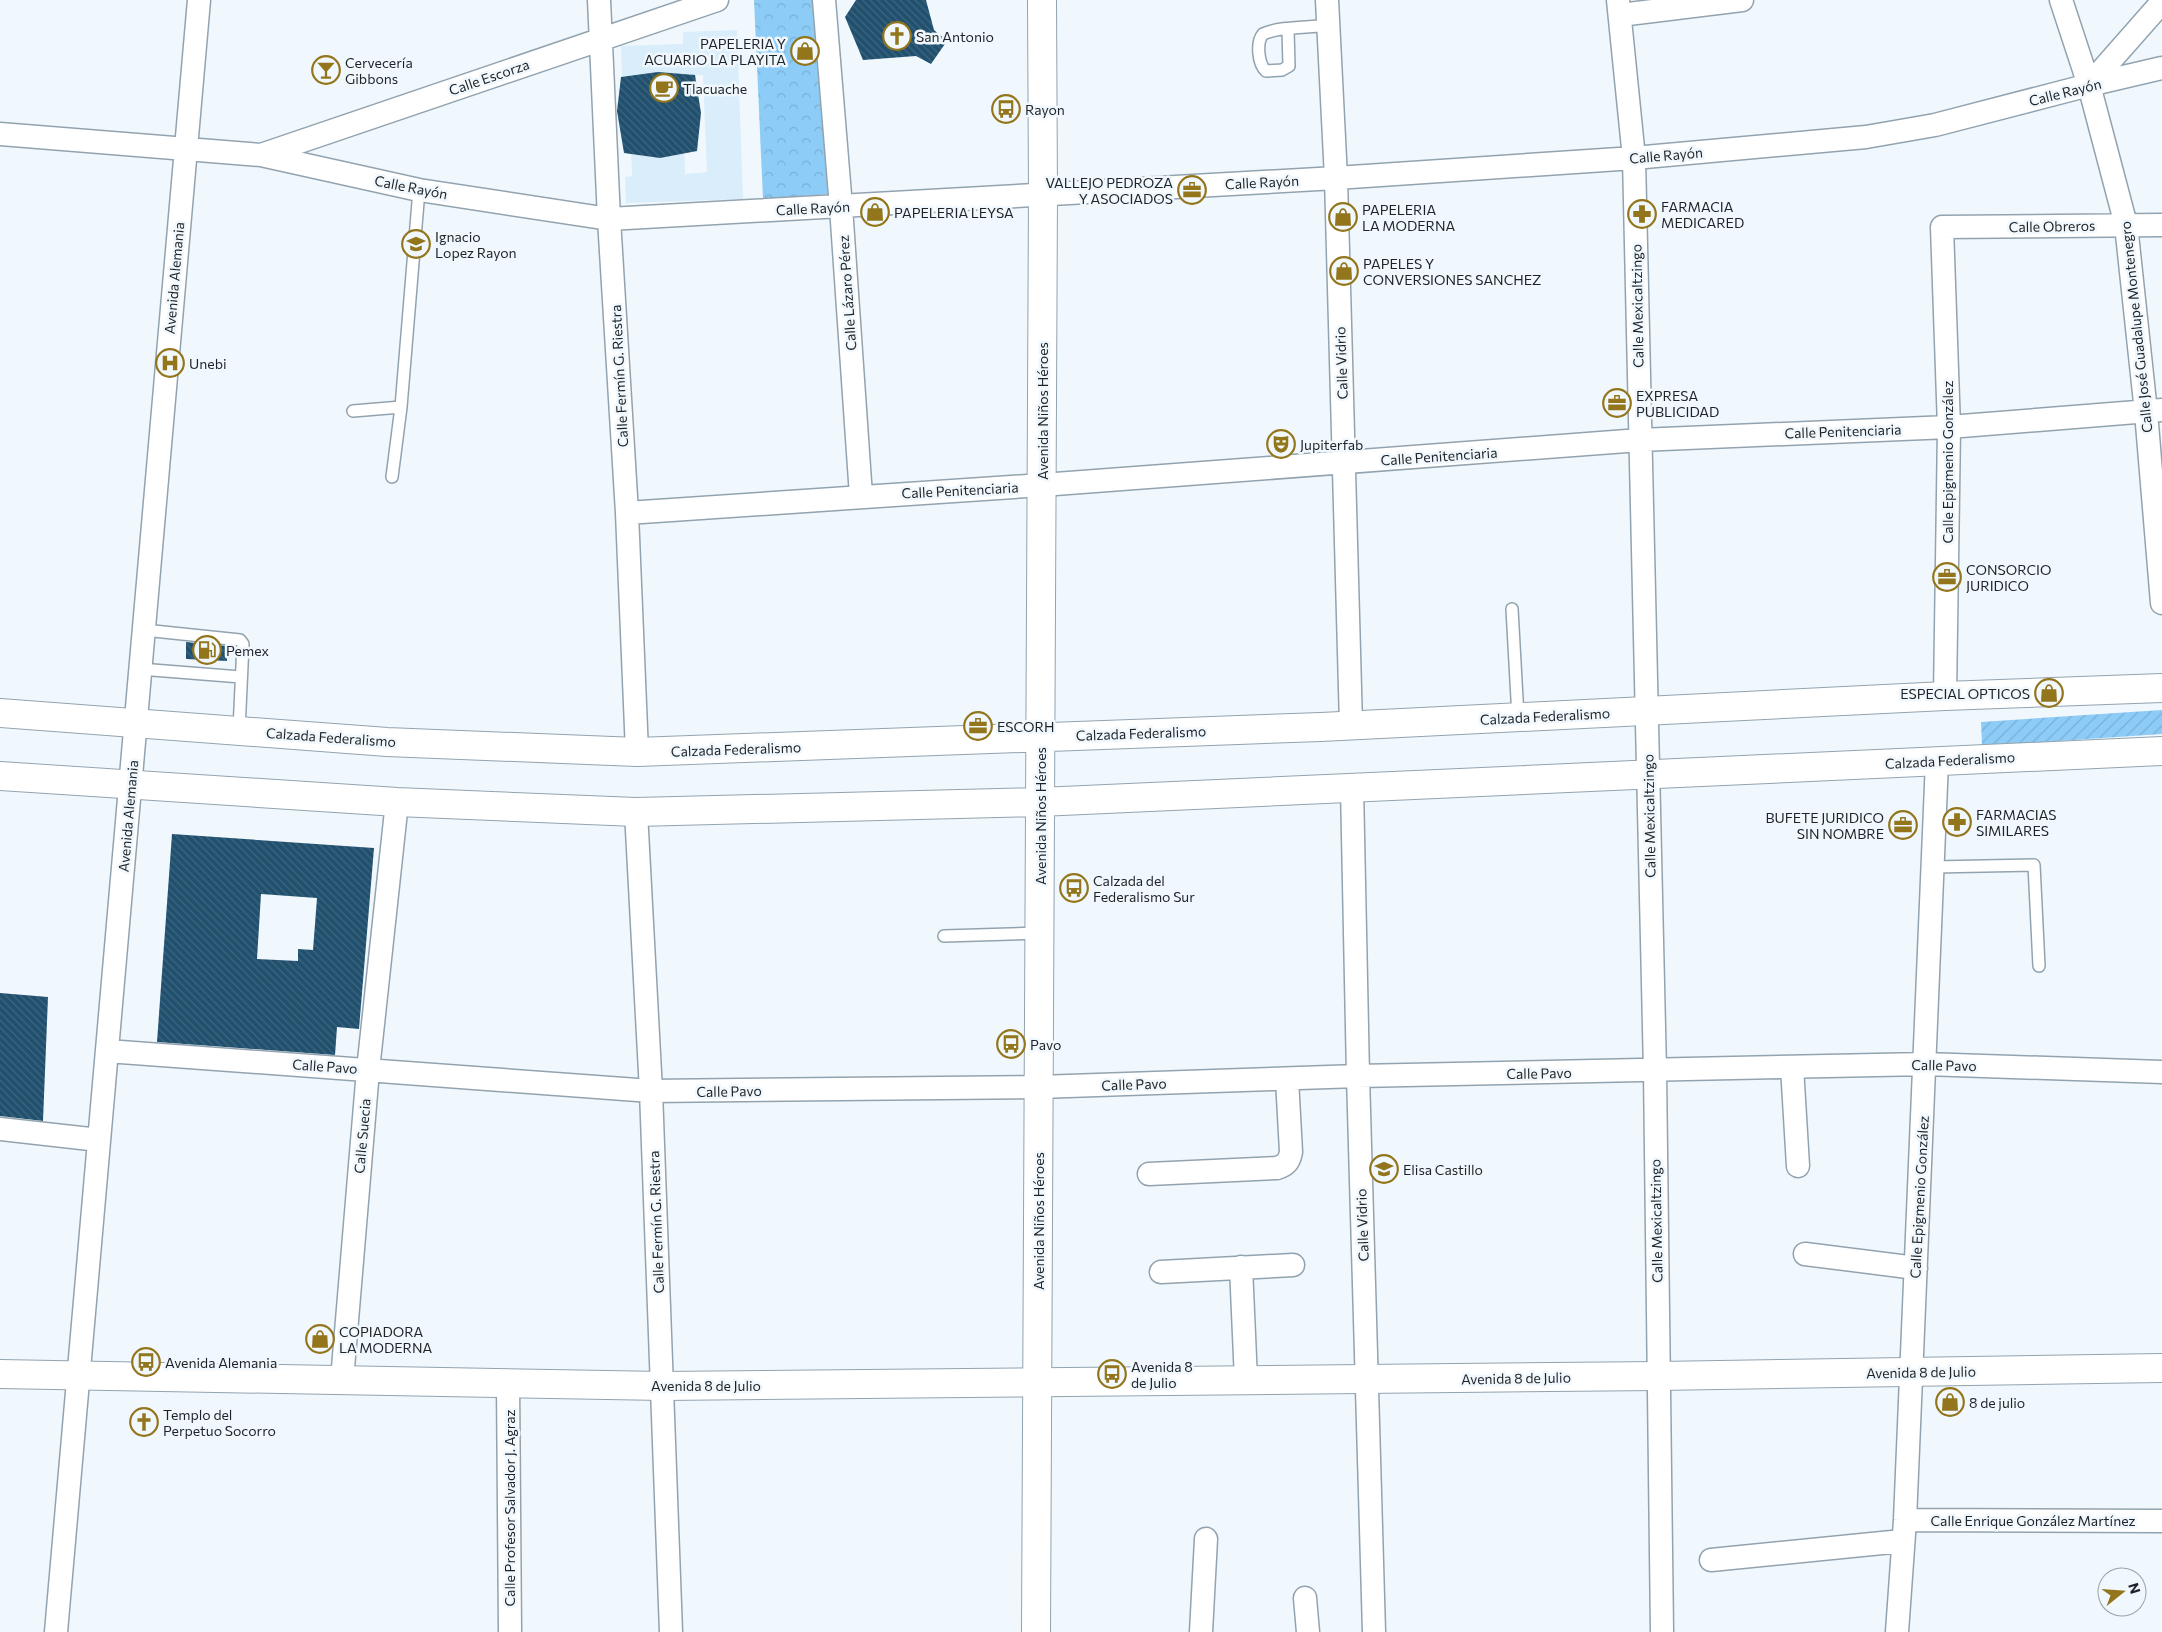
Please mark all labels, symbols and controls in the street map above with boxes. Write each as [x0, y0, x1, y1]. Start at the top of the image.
church icon: San Antonio [882, 21, 912, 51]
place label: San Antonio [916, 28, 994, 45]
place label: PAPELERIA Y ACUARIO LA PLAYITA [644, 35, 786, 68]
shop icon: PAPELERIA Y ACUARIO LA PLAYITA [790, 36, 820, 66]
place label: Cervecería Gibbons [345, 54, 413, 87]
bar icon: Cervecería Gibbons [311, 55, 341, 85]
street label: Calle Escorza [447, 55, 531, 99]
cafe icon: Tlacuache [649, 73, 679, 103]
street label: Calle Rayón [2027, 75, 2103, 109]
place label: Tlacuache [683, 80, 747, 97]
bus stop icon: Rayon [991, 94, 1021, 124]
place label: Rayon [1025, 101, 1065, 118]
street label: Calle Rayón [1628, 143, 1704, 167]
street label: Calle Rayón [373, 172, 449, 202]
street label: Calle Rayón [1225, 172, 1299, 192]
place label: VALLEJO PEDROZA Y ASOCIADOS [1045, 174, 1173, 207]
office icon: VALLEJO PEDROZA Y ASOCIADOS [1177, 175, 1207, 205]
shop icon: PAPELERIA LEYSA [860, 197, 890, 227]
street label: Calle Rayón [776, 198, 850, 218]
place label: FARMACIA MEDICARED [1661, 198, 1744, 231]
pharmacy icon: FARMACIA MEDICARED [1627, 199, 1657, 229]
place label: PAPELERIA LA MODERNA [1362, 201, 1455, 234]
shop icon: PAPELERIA LA MODERNA [1328, 202, 1358, 232]
place label: PAPELERIA LEYSA [894, 204, 1014, 221]
street label: Calle Obreros [2009, 217, 2095, 235]
street label: Calle José Guadalupe Montenegro [2116, 220, 2156, 434]
street label: Avenida Alemania [161, 221, 187, 335]
place label: Ignacio Lopez Rayon [435, 228, 517, 261]
school or university icon: Ignacio Lopez Rayon [401, 229, 431, 259]
street label: Calle Lázaro Pérez [834, 235, 860, 351]
street label: Calle Mexicaltzingo [1627, 244, 1647, 368]
place label: PAPELES Y CONVERSIONES SANCHEZ [1363, 255, 1541, 288]
shop icon: PAPELES Y CONVERSIONES SANCHEZ [1329, 256, 1359, 286]
street label: Calle Fermín G. Riestra [607, 304, 631, 448]
street label: Calle Vidrio [1331, 326, 1351, 400]
street label: Avenida Niños Héroes [1034, 342, 1051, 480]
hospital icon: Unebi [155, 348, 185, 378]
place label: Unebi [189, 355, 227, 372]
street label: Calle Epigmenio González [1939, 381, 1956, 543]
place label: EXPRESA PUBLICIDAD [1636, 387, 1719, 420]
office icon: EXPRESA PUBLICIDAD [1602, 388, 1632, 418]
street label: Calle Penitenciaria [1784, 420, 1902, 442]
theatre icon: Jupiterfab [1266, 429, 1296, 459]
place label: Jupiterfab [1300, 436, 1363, 453]
street label: Calle Penitenciaria [1380, 443, 1498, 469]
street label: Calle Penitenciaria [901, 478, 1019, 502]
place label: CONSORCIO JURIDICO [1966, 561, 2051, 594]
office icon: CONSORCIO JURIDICO [1932, 562, 1962, 592]
fuel station icon: Pemex [192, 635, 222, 665]
place label: Pemex [226, 642, 270, 659]
shop icon: ESPECIAL OPTICOS [2034, 678, 2064, 708]
place label: ESPECIAL OPTICOS [1900, 685, 2030, 702]
street label: Calzada Federalismo [1479, 704, 1611, 728]
office icon: ESCORH [963, 711, 993, 741]
place label: ESCORH [997, 718, 1054, 735]
street label: Calzada Federalismo [1076, 722, 1206, 744]
street label: Calzada Federalismo [265, 724, 397, 750]
street label: Calzada Federalismo [671, 738, 801, 760]
street label: Avenida Niños Héroes [1032, 747, 1049, 885]
street label: Calzada Federalismo [1884, 748, 2016, 772]
street label: Calle Mexicaltzingo [1639, 754, 1659, 878]
street label: Avenida Alemania [115, 759, 141, 873]
place label: FARMACIAS SIMILARES [1976, 806, 2057, 839]
pharmacy icon: FARMACIAS SIMILARES [1942, 807, 1972, 837]
place label: BUFETE JURIDICO SIN NOMBRE [1766, 809, 1884, 842]
office icon: BUFETE JURIDICO SIN NOMBRE [1888, 810, 1918, 840]
place label: Calzada del Federalismo Sur [1093, 872, 1195, 905]
bus stop icon: Calzada del Federalismo Sur [1059, 873, 1089, 903]
bus stop icon: Pavo [996, 1029, 1026, 1059]
place label: Pavo [1030, 1036, 1061, 1053]
street label: Calle Pavo [292, 1055, 358, 1077]
street label: Calle Pavo [1911, 1056, 1977, 1074]
street label: Calle Pavo [1506, 1064, 1572, 1082]
street label: Calle Pavo [1101, 1074, 1167, 1094]
street label: Calle Pavo [696, 1082, 762, 1100]
street label: Calle Suecia [350, 1098, 374, 1174]
street label: Calle Epigmenio González [1906, 1115, 1932, 1279]
street label: Calle Fermín G. Riestra [645, 1150, 667, 1294]
street label: Avenida Niños Héroes [1030, 1152, 1047, 1290]
school or university icon: Elisa Castillo [1369, 1154, 1399, 1184]
street label: Calle Mexicaltzingo [1646, 1159, 1666, 1283]
place label: Elisa Castillo [1403, 1161, 1483, 1178]
street label: Calle Vidrio [1352, 1188, 1372, 1262]
place label: COPIADORA LA MODERNA [339, 1323, 432, 1356]
shop icon: COPIADORA LA MODERNA [305, 1324, 335, 1354]
bus stop icon: Avenida Alemania [131, 1347, 161, 1377]
place label: Avenida Alemania [165, 1354, 277, 1371]
place label: Avenida 8 de Julio [1131, 1358, 1193, 1391]
bus stop icon: Avenida 8 de Julio [1097, 1359, 1127, 1389]
street label: Avenida 8 de Julio [1866, 1363, 1976, 1381]
street label: Avenida 8 de Julio [1461, 1369, 1571, 1387]
street label: Avenida 8 de Julio [651, 1377, 761, 1394]
shop icon: 8 de julio [1935, 1387, 1965, 1417]
place label: 8 de julio [1969, 1394, 2025, 1411]
place label: Templo del Perpetuo Socorro [163, 1406, 276, 1439]
church icon: Templo del Perpetuo Socorro [129, 1407, 159, 1437]
street label: Calle Profesor Salvador J. Agraz [501, 1409, 518, 1606]
street label: Calle Enrique González Martínez [1930, 1512, 2136, 1529]
north arrow [2097, 1567, 2147, 1617]
text: N [2125, 1581, 2145, 1596]

